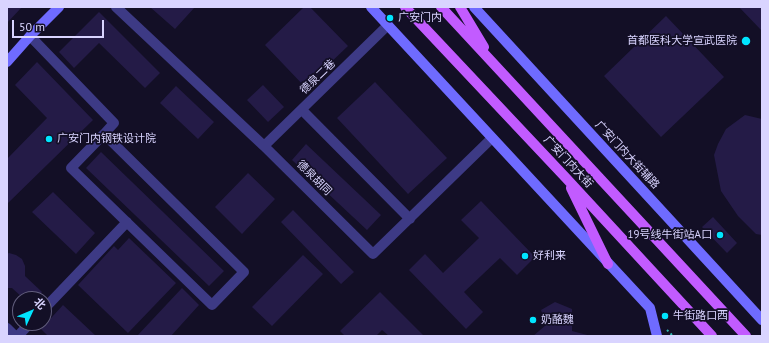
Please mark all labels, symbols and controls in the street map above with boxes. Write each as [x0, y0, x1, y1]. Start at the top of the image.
place label: 广安门内 [398, 11, 442, 25]
scale bar [14, 12, 106, 38]
marker: 广安门内 [385, 13, 395, 23]
text: 50 m [19, 19, 45, 34]
place label: 首都医科大学宣武医院 [627, 34, 737, 48]
marker: 首都医科大学宣武医院 [740, 35, 752, 47]
street label: 德泉二巷 [298, 57, 338, 97]
street label: 广安门内大街辅路 [592, 118, 662, 192]
place label: 广安门内钢铁设计院 [57, 132, 156, 146]
street label: 广安门内大街 [541, 133, 595, 191]
marker: 广安门内钢铁设计院 [44, 134, 54, 144]
street label: 德泉胡同 [294, 158, 334, 198]
place label: 19号线牛街站A口 [628, 228, 712, 242]
marker: 19号线牛街站A口 [715, 230, 725, 240]
place label: 好利来 [533, 249, 566, 263]
marker: 好利来 [520, 251, 530, 261]
north arrow [12, 291, 52, 331]
text: 北 [31, 295, 49, 312]
place label: 牛街路口西 [673, 309, 728, 323]
marker: 牛街路口西 [660, 311, 670, 321]
place label: 奶酪魏 [541, 313, 574, 327]
marker: 奶酪魏 [528, 315, 538, 325]

